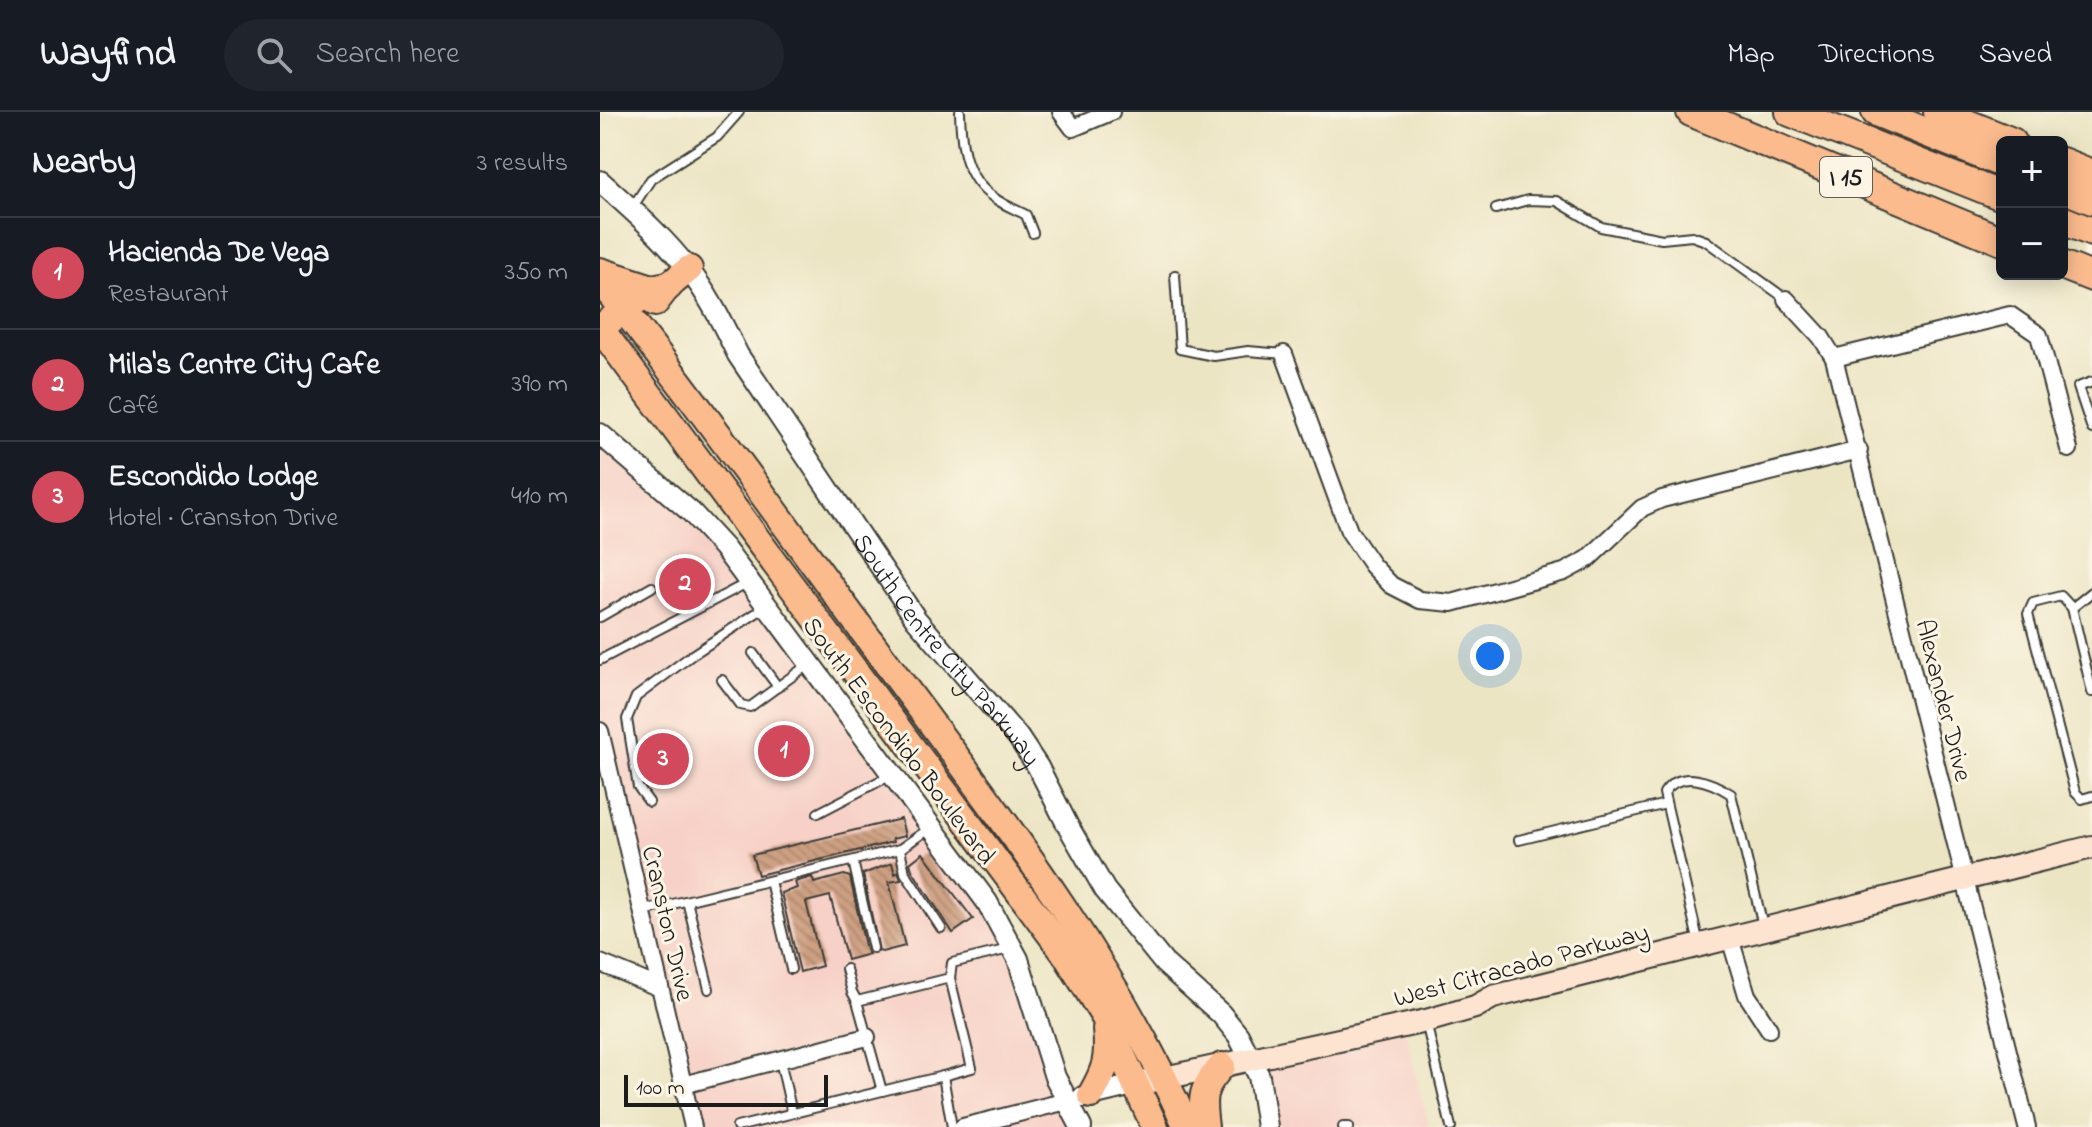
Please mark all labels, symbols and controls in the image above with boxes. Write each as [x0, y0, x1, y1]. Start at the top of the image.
search box [224, 19, 784, 91]
text: Wayfind [40, 27, 176, 83]
icon: search [252, 33, 296, 77]
text: Search here [316, 33, 459, 77]
text: Map [1727, 35, 1775, 76]
text: Directions [1819, 35, 1935, 76]
text: Saved [1979, 35, 2052, 76]
map controls [1996, 136, 2068, 280]
button: + [1996, 136, 2068, 208]
text: Nearby [32, 139, 136, 189]
text: 3 results [477, 145, 568, 183]
road number: I 15 [1820, 157, 1872, 197]
button: − [1996, 208, 2068, 280]
text: Hacienda De Vega [108, 232, 329, 276]
text: 1 [54, 254, 62, 292]
text: 350 m [504, 254, 568, 292]
text: Restaurant [108, 276, 228, 314]
text: Mila's Centre City Cafe [108, 344, 380, 388]
text: 2 [52, 366, 64, 404]
text: 390 m [512, 366, 568, 404]
text: Café [108, 388, 158, 426]
text: Escondido Lodge [108, 456, 318, 500]
text: 3 [53, 478, 63, 516]
text: 410 m [511, 478, 568, 516]
text: Hotel · Cranston Drive [108, 500, 338, 538]
street label: South Centre City Parkway [842, 527, 1049, 775]
pin: 2 [659, 554, 711, 614]
street label: South Escondido Boulevard [792, 610, 1004, 874]
street label: Alexander Drive [1904, 616, 1981, 786]
your location [1470, 636, 1510, 676]
pin: 1 [758, 721, 810, 781]
pin: 3 [637, 729, 689, 789]
street label: Cranston Drive [630, 842, 702, 1005]
street label: West Citracado Parkway [1390, 915, 1654, 1019]
scale bar [624, 1071, 828, 1107]
text: 100 m [636, 1073, 685, 1105]

